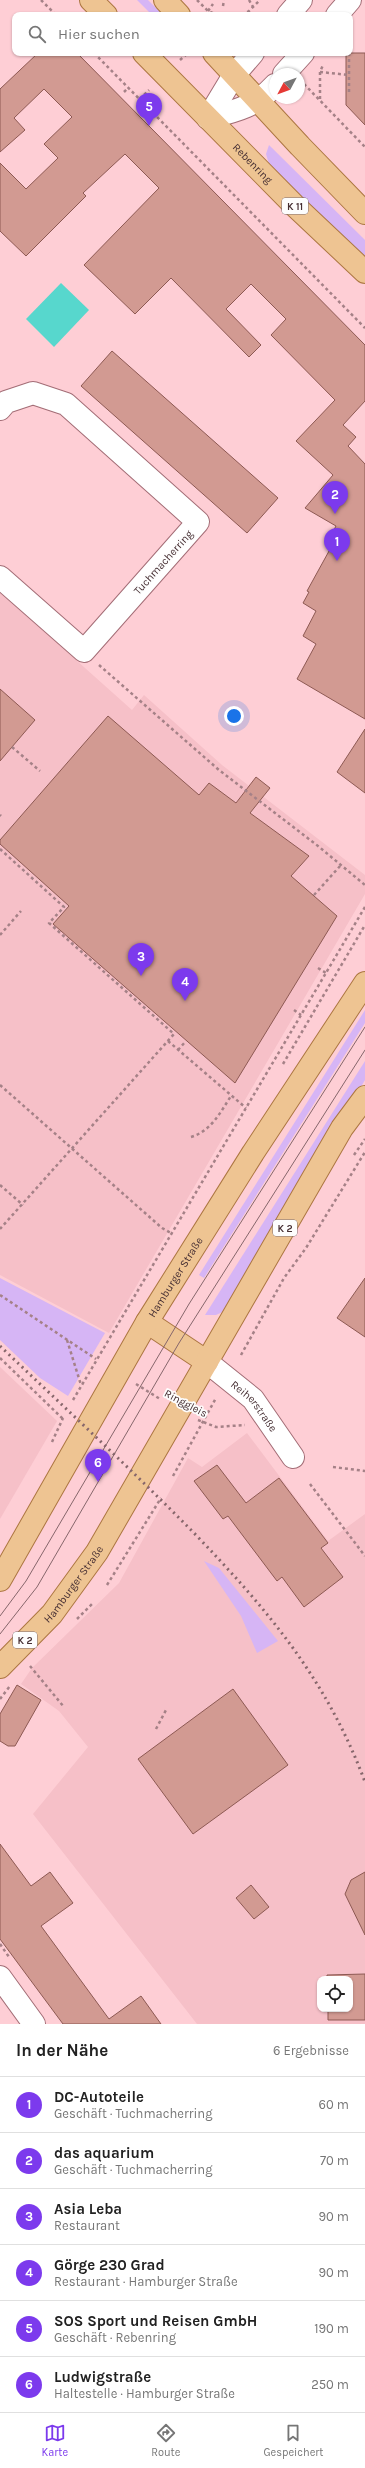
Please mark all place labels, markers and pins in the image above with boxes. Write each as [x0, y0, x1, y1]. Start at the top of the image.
pin: 5 [136, 93, 162, 126]
pin: 2 [322, 481, 348, 514]
pin: 1 [324, 528, 350, 561]
pin: 3 [128, 943, 154, 976]
pin: 4 [172, 968, 198, 1001]
pin: 6 [85, 1449, 111, 1482]

